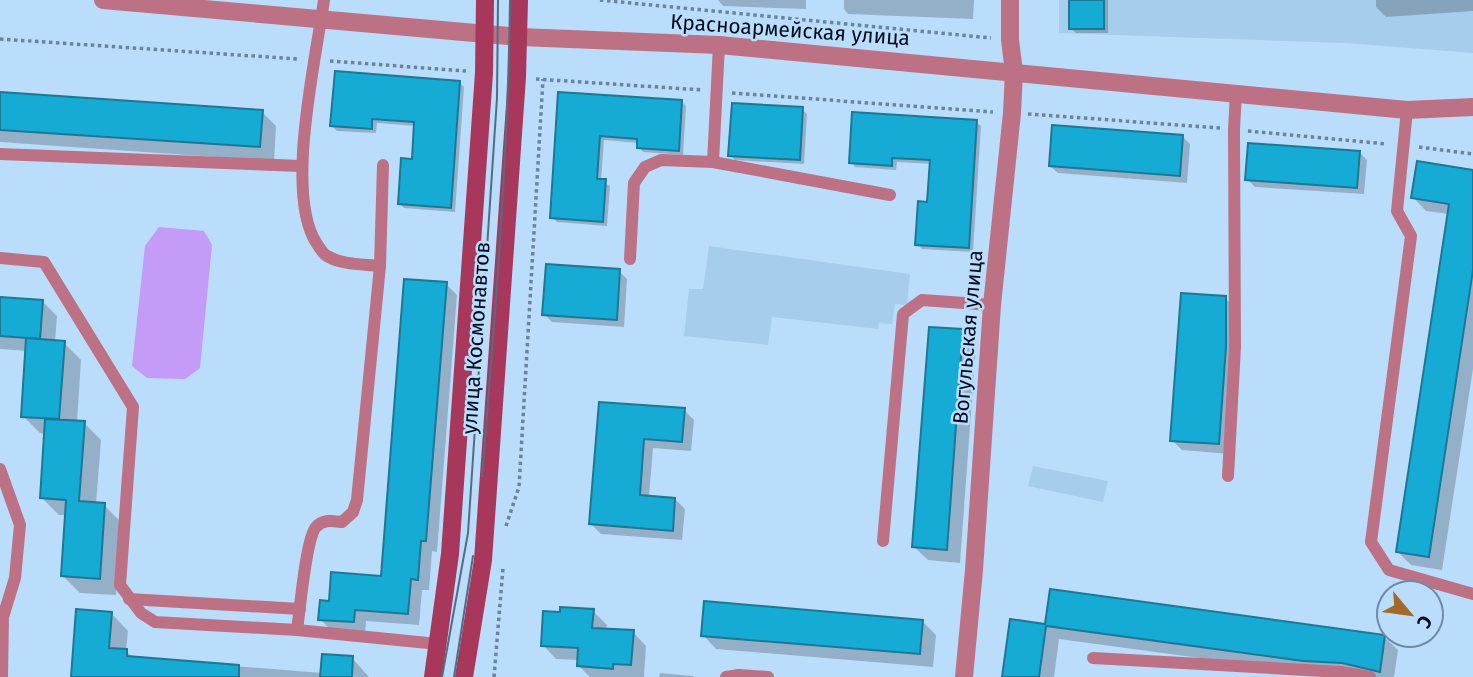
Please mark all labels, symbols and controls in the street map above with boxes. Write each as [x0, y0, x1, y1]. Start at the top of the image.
street label: Красноармейская улица [669, 9, 911, 51]
street label: улица Космонавтов [456, 241, 496, 435]
street label: Вогульская улица [947, 249, 989, 425]
north arrow [1375, 579, 1445, 649]
text: С [1412, 612, 1437, 632]

